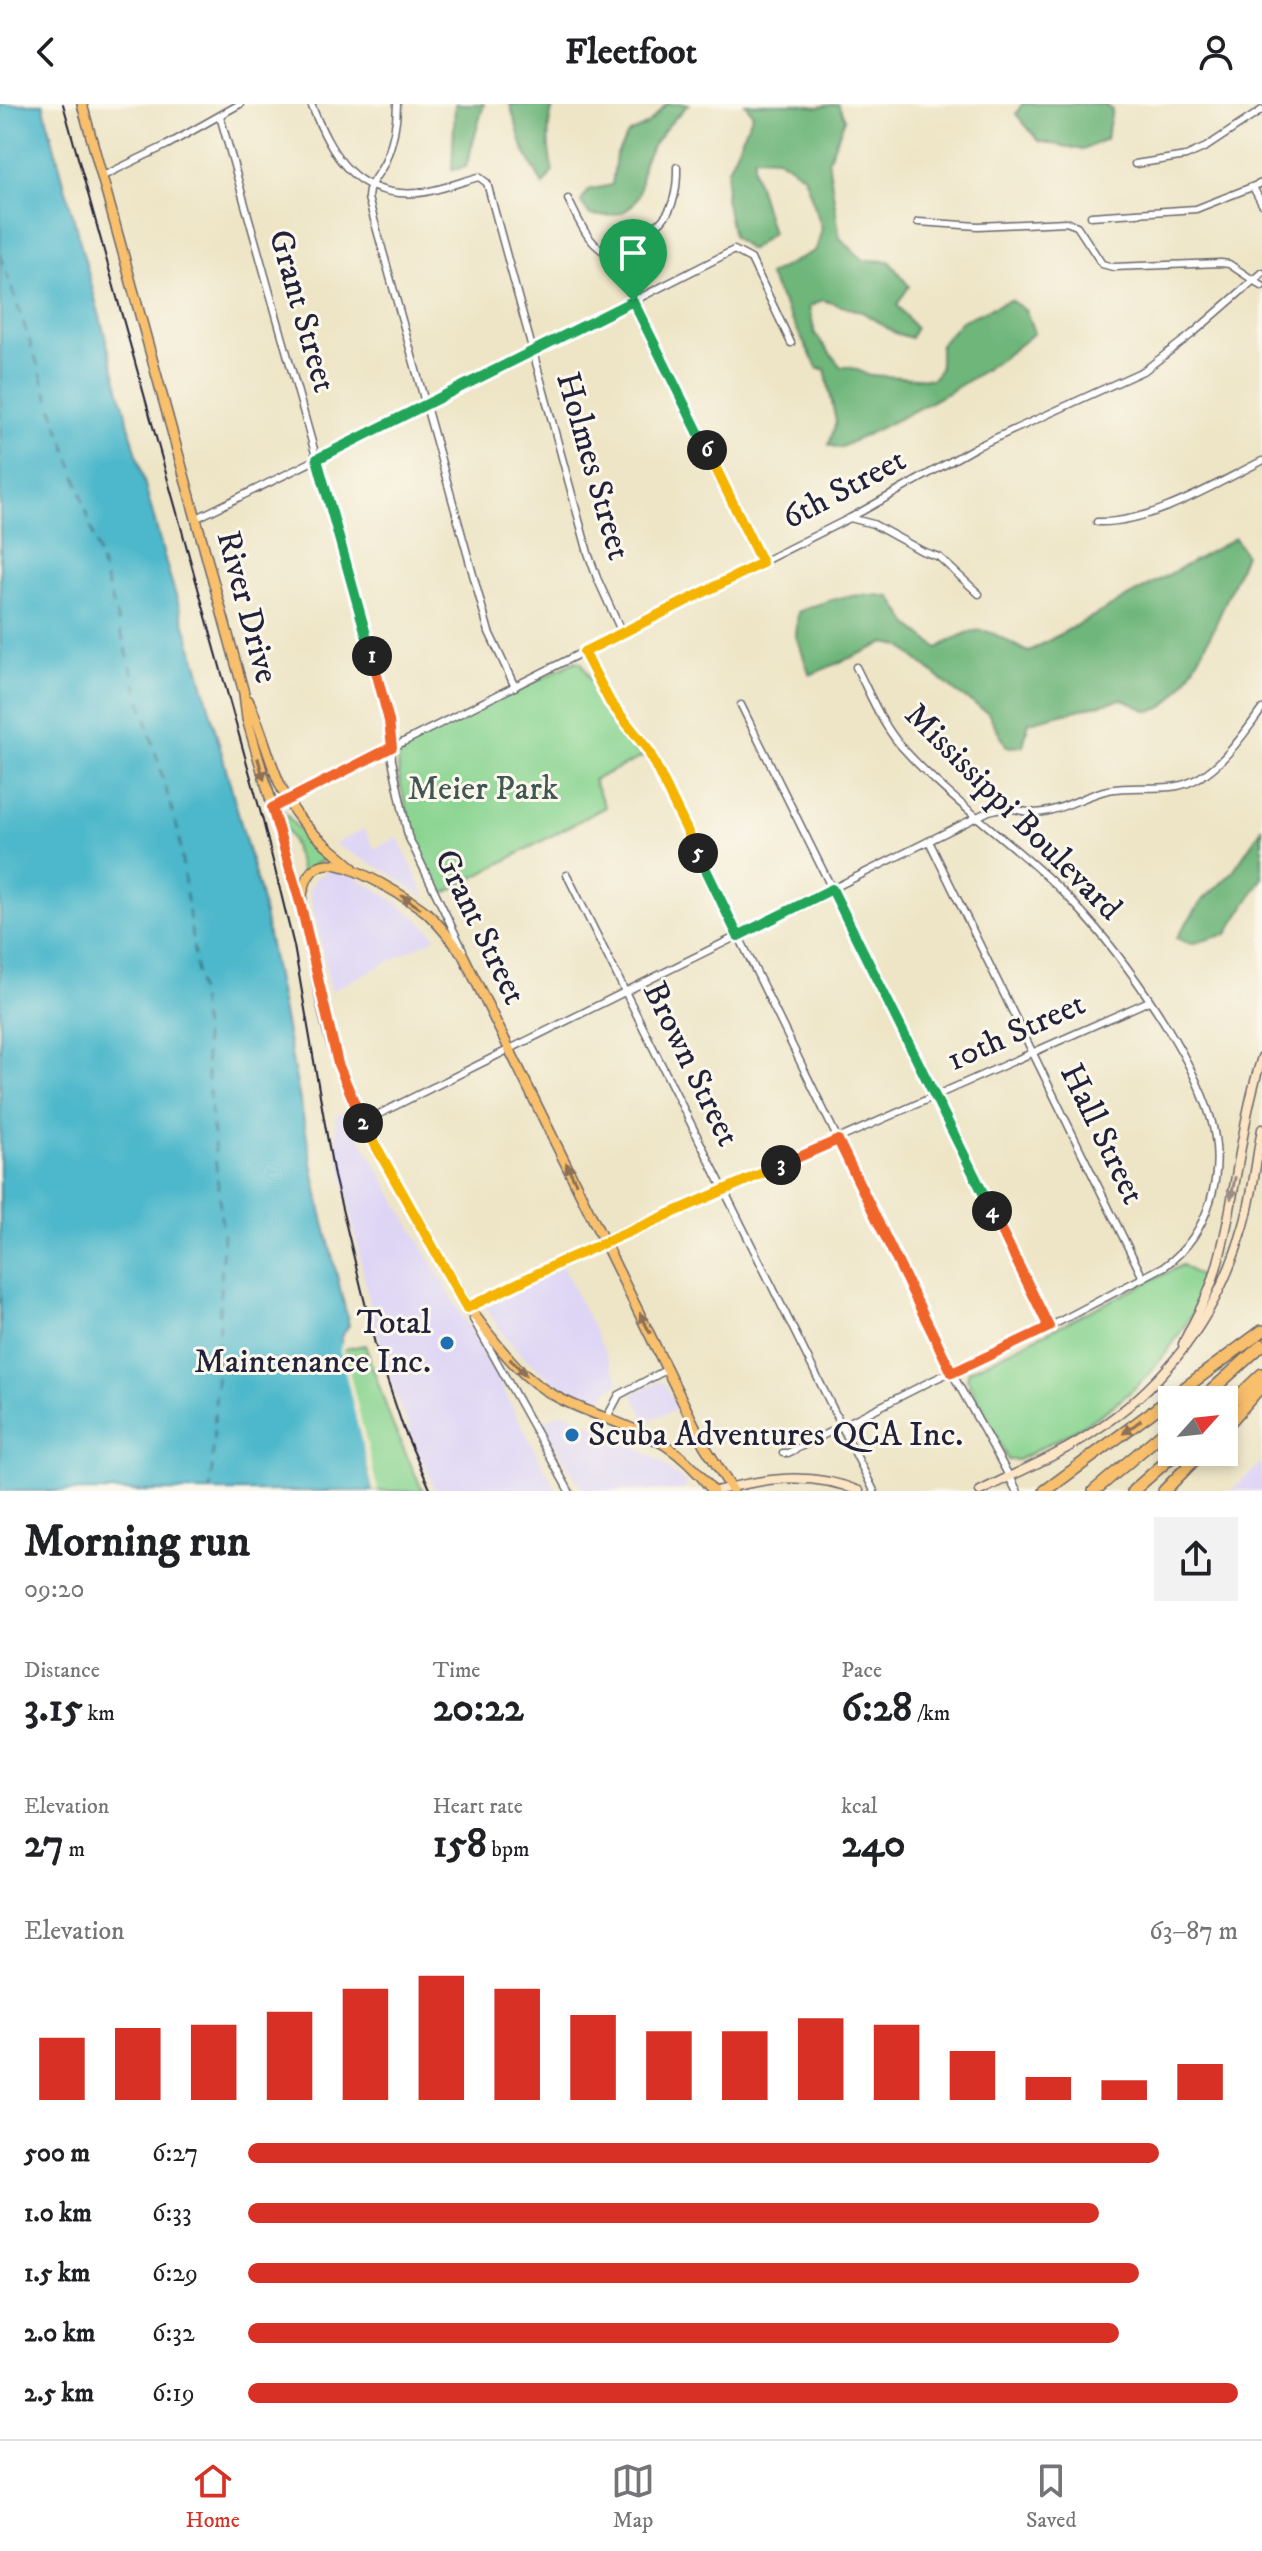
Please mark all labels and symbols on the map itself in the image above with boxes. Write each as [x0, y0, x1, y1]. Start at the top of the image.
pin [599, 219, 667, 301]
street label: Grant Street [259, 225, 345, 397]
street label: Holmes Street [546, 367, 640, 565]
pin: 6 [687, 430, 727, 470]
street label: 6th Street [775, 439, 913, 539]
street label: River Drive [207, 526, 287, 688]
pin: 1 [352, 636, 392, 676]
street label: Mississippi Boulevard [895, 694, 1131, 930]
one-way arrow [256, 757, 268, 782]
park label: Meier Park [408, 768, 559, 810]
pin: 5 [678, 833, 718, 873]
street label: Grant Street [425, 843, 536, 1011]
one-way arrow [400, 895, 421, 910]
street label: Brown Street [633, 975, 749, 1153]
street label: 10th Street [940, 983, 1092, 1081]
street label: Hall Street [1050, 1057, 1154, 1211]
pin: 2 [343, 1103, 383, 1143]
pin: 3 [761, 1145, 801, 1185]
one-way arrow [564, 1161, 577, 1184]
one-way arrow [1226, 1176, 1239, 1201]
pin: 4 [972, 1191, 1012, 1231]
place label: Total Maintenance Inc. [194, 1302, 432, 1383]
one-way arrow [638, 1311, 652, 1334]
marker: Total Maintenance Inc. [438, 1334, 456, 1352]
one-way arrow [508, 1357, 527, 1376]
north arrow [1158, 1386, 1238, 1466]
place label: Scuba Adventures QCA Inc. [588, 1414, 963, 1456]
one-way arrow [1121, 1419, 1142, 1434]
marker: Scuba Adventures QCA Inc. [563, 1426, 581, 1444]

